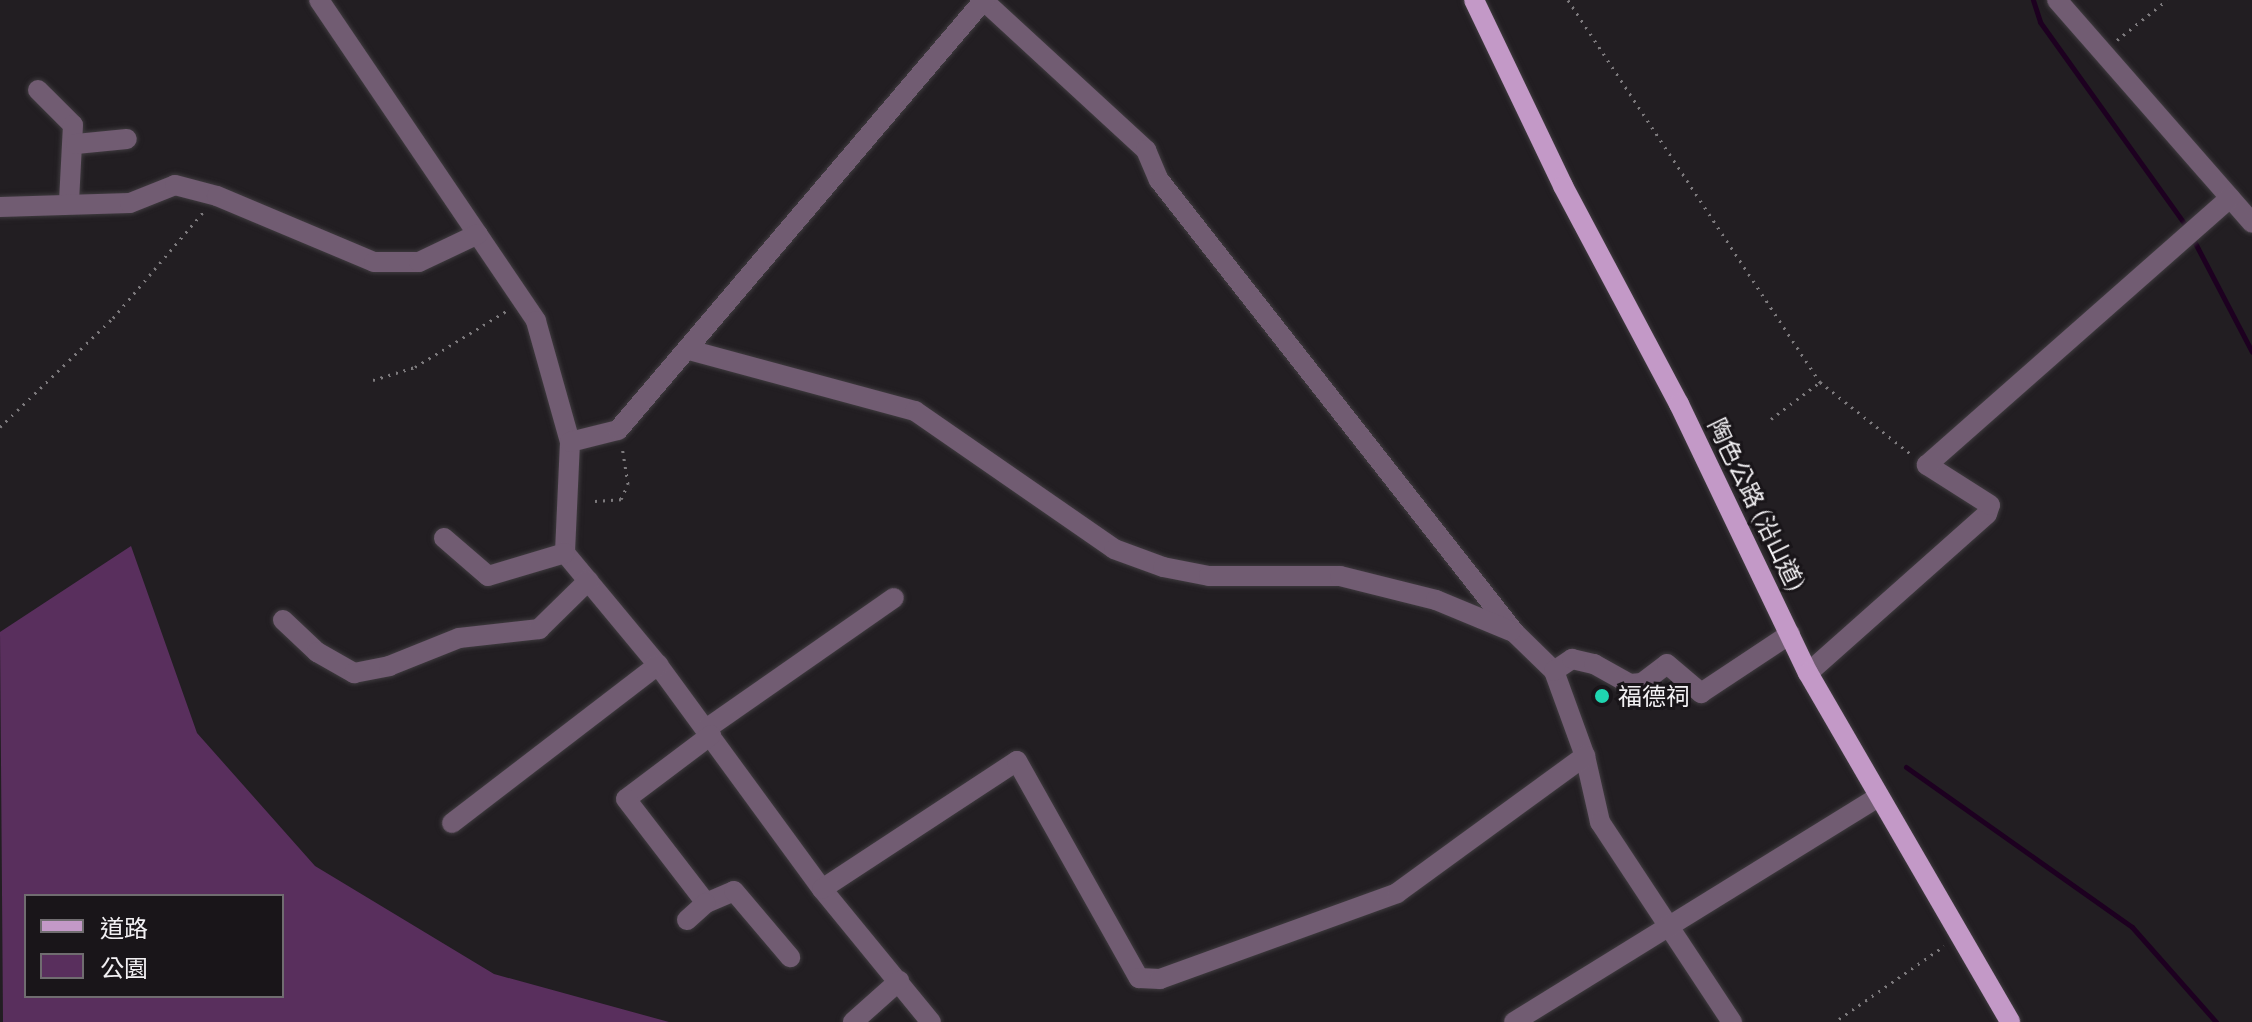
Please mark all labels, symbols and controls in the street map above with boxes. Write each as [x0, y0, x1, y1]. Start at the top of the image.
street label: 陶色公路 (沿山道) [1703, 413, 1811, 595]
place label: 福德祠 [1618, 682, 1690, 710]
marker: 福德祠 [1593, 687, 1611, 705]
legend [24, 894, 284, 998]
text: 道路 [100, 911, 148, 943]
text: 公園 [100, 951, 148, 983]

